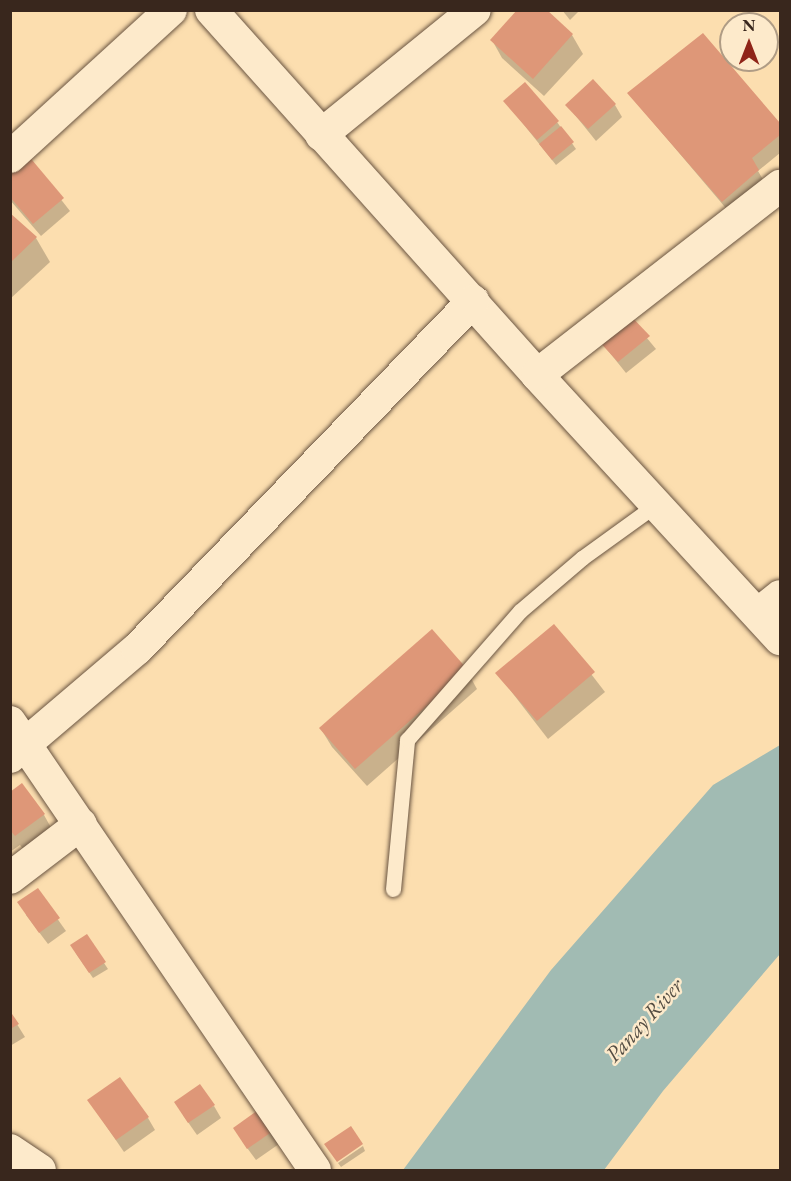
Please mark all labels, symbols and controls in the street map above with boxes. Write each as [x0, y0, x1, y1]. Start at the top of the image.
north arrow [719, 12, 779, 72]
text: N [743, 15, 755, 36]
water label: Panay River [600, 973, 688, 1067]

